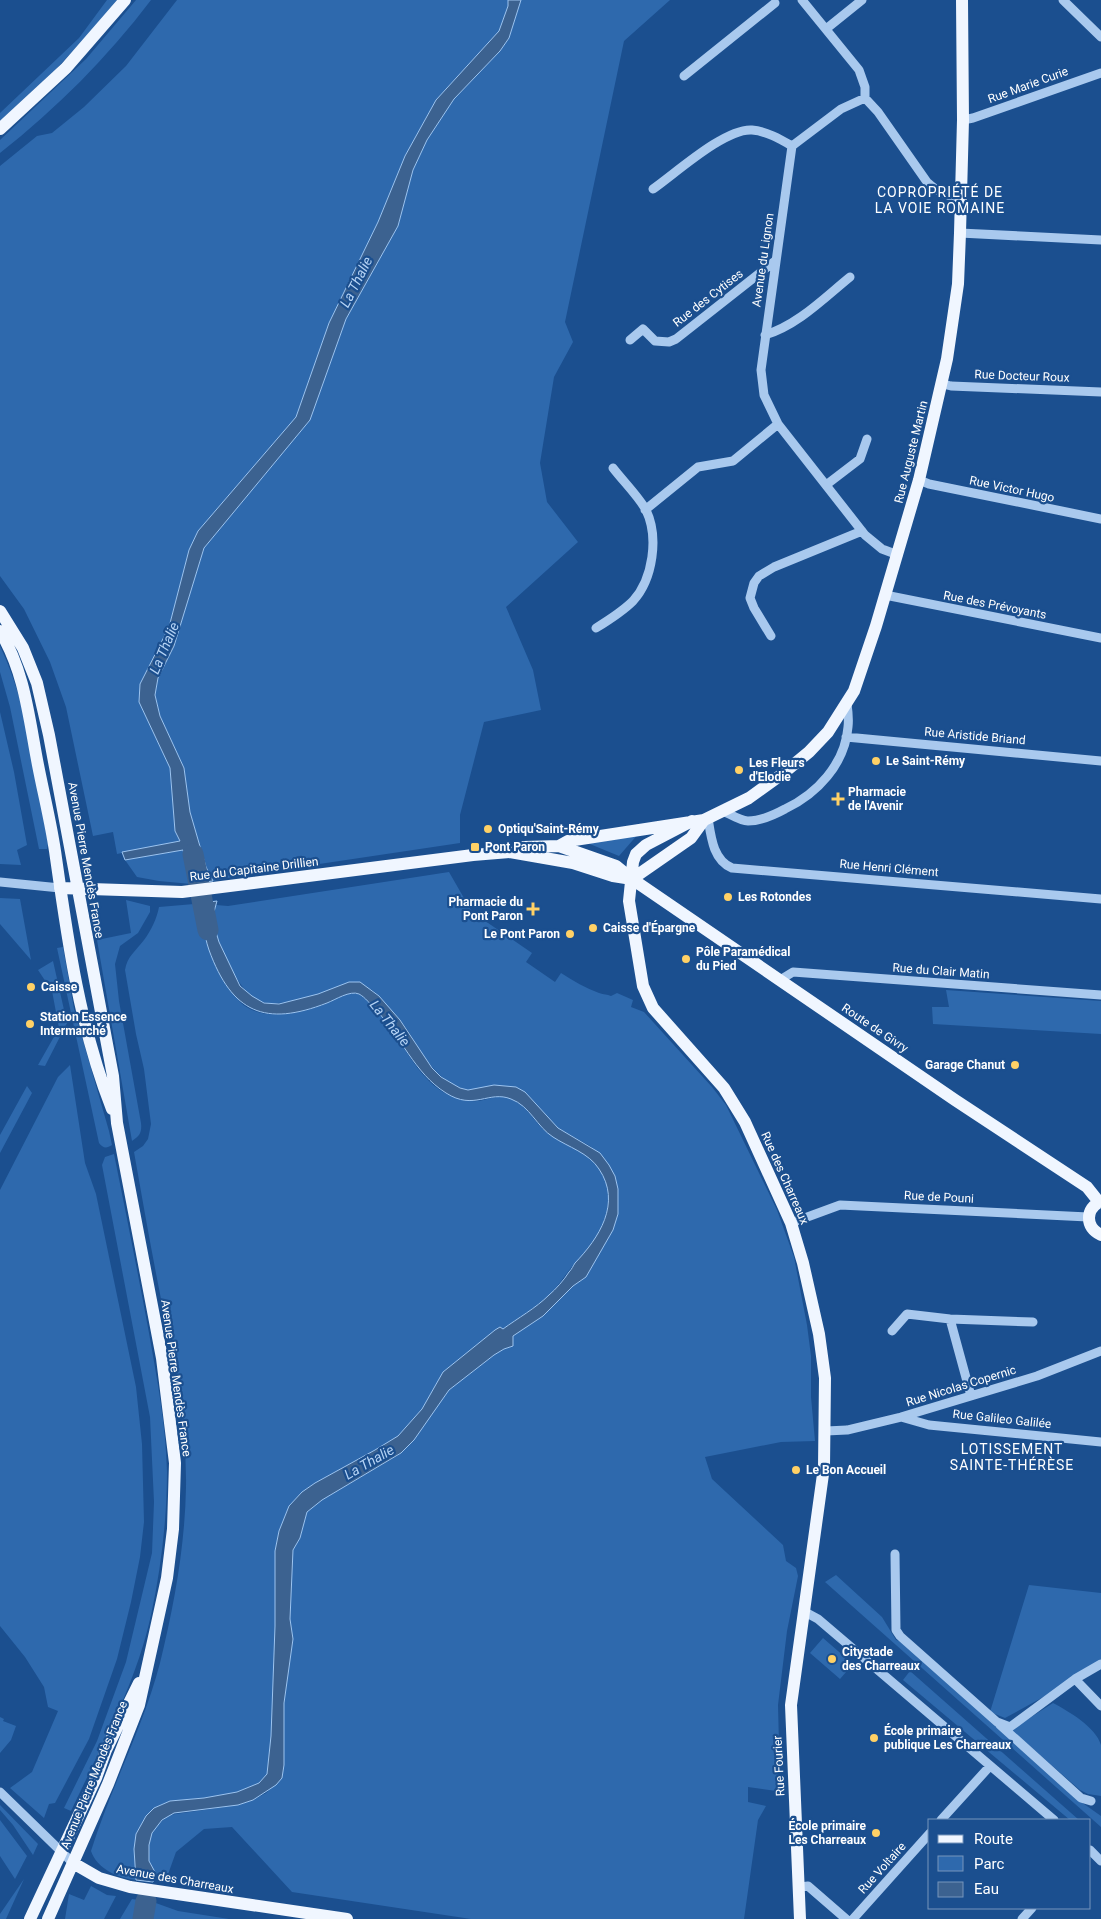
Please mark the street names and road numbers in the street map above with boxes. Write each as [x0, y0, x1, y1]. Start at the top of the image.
street label: Rue Marie Curie [986, 64, 1070, 106]
street label: Avenue du Lignon [749, 212, 777, 308]
street label: Rue des Cytises [670, 266, 746, 330]
street label: Rue Docteur Roux [974, 367, 1070, 385]
street label: Rue Auguste Martin [891, 399, 931, 505]
street label: Rue Victor Hugo [968, 473, 1056, 505]
street label: Rue des Prévoyants [942, 588, 1048, 622]
street label: Rue Aristide Briand [924, 725, 1026, 747]
street label: Avenue Pierre Mendès France [65, 781, 107, 939]
street label: Rue du Capitaine Drillien [189, 854, 319, 884]
street label: Rue Henri Clément [839, 857, 939, 879]
street label: Rue du Clair Matin [892, 961, 990, 981]
street label: Route de Givry [839, 1001, 911, 1056]
street label: Rue des Charreaux [758, 1129, 812, 1227]
street label: Rue de Pouni [904, 1188, 974, 1206]
street label: Avenue Pierre Mendès France [158, 1299, 194, 1457]
street label: Rue Nicolas Copernic [904, 1363, 1018, 1409]
street label: Rue Galileo Galilée [952, 1407, 1052, 1431]
street label: Avenue Pierre Mendès France [58, 1699, 130, 1851]
street label: Rue Fourier [770, 1735, 788, 1797]
street label: Rue Voltaire [855, 1839, 909, 1897]
street label: Avenue des Charreaux [115, 1862, 235, 1896]

